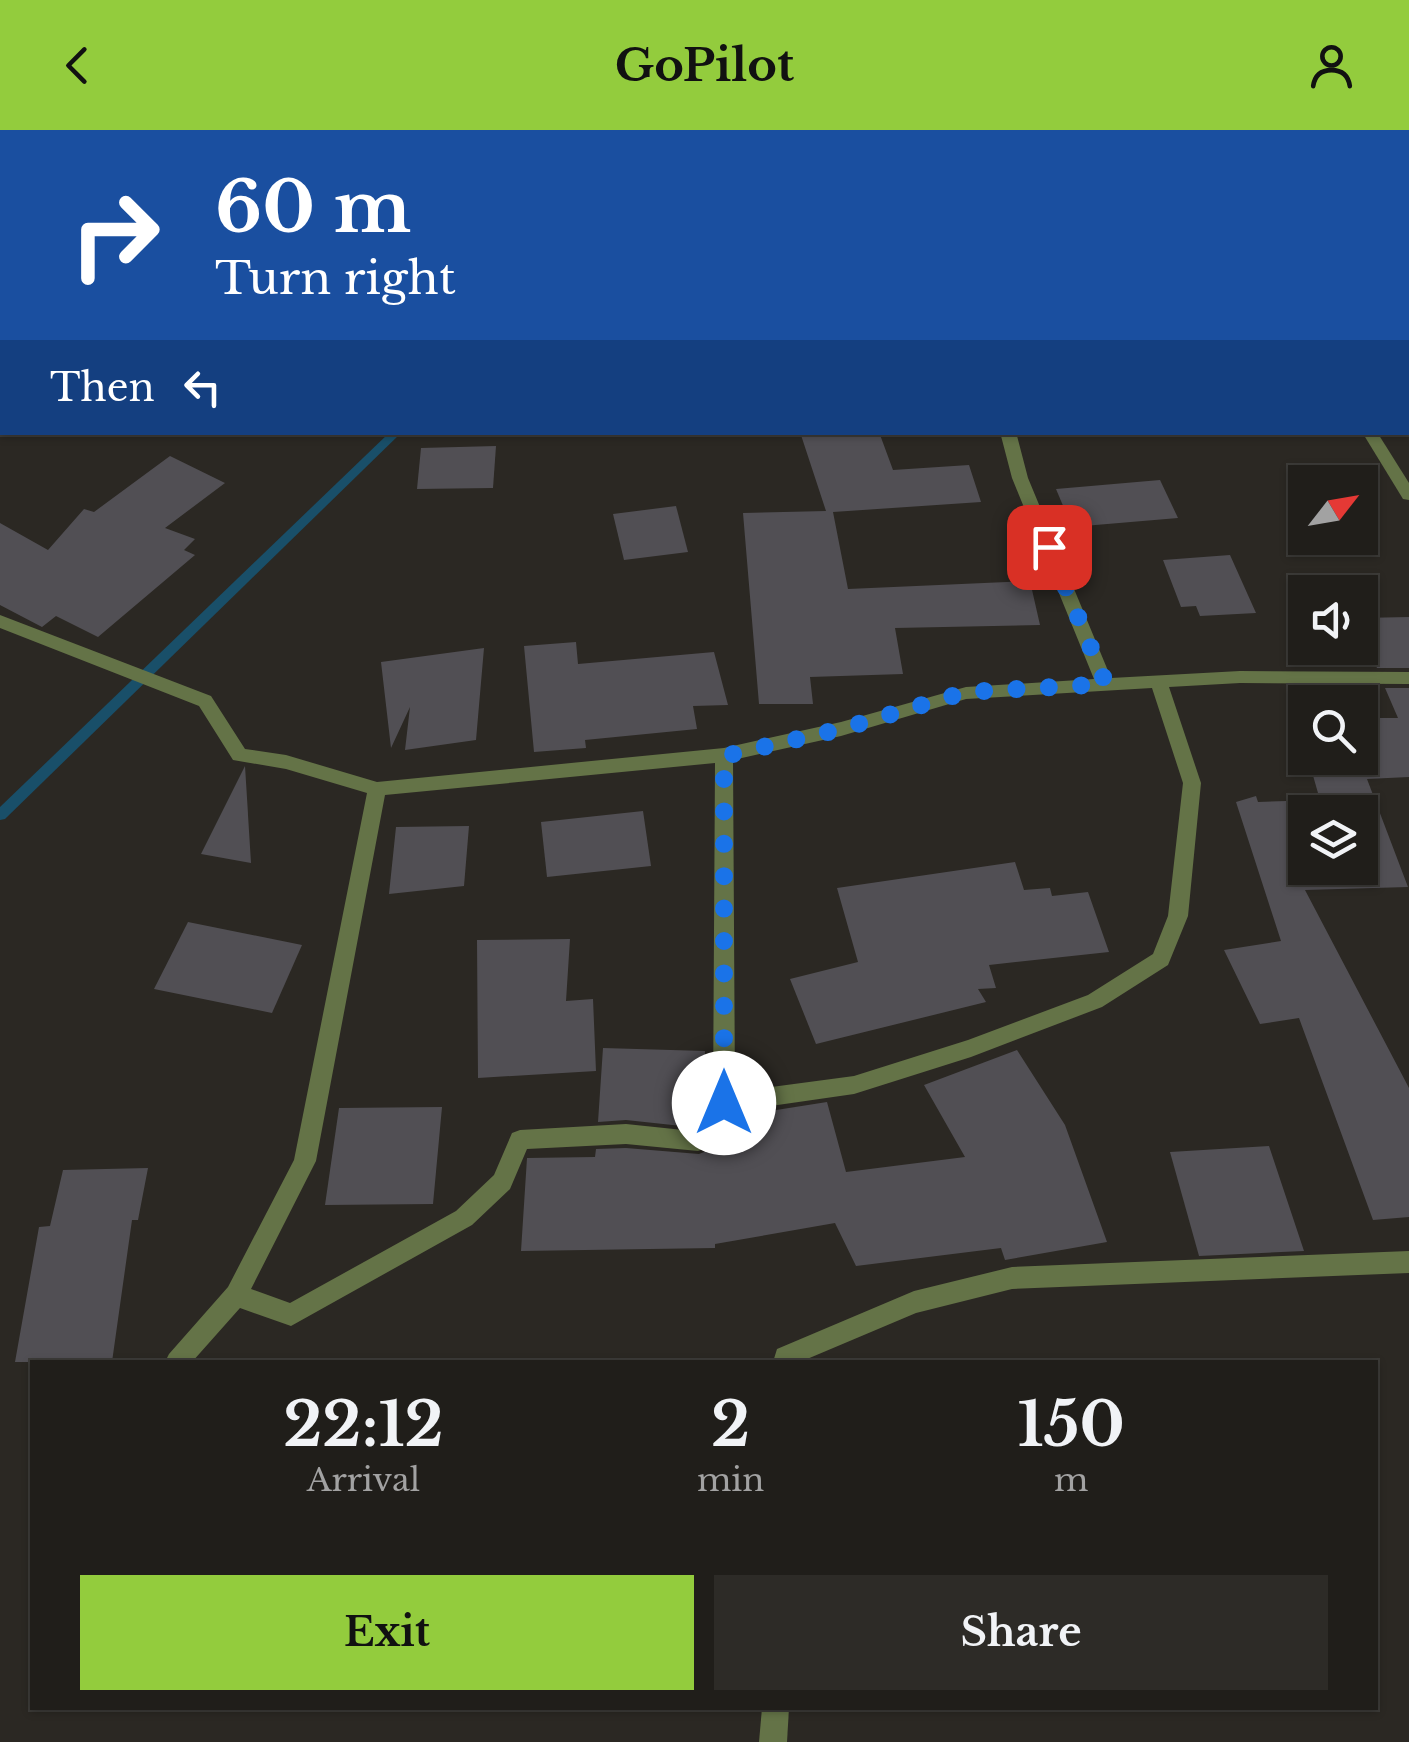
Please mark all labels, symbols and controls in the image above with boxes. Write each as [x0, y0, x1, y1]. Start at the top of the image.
text: GoPilot [615, 37, 794, 93]
icon: back [50, 38, 105, 93]
icon: person [1304, 38, 1359, 93]
text: 60 m [215, 164, 411, 251]
icon: right [50, 170, 180, 300]
text: Turn right [215, 250, 456, 306]
icon: left [175, 360, 230, 415]
text: Then [50, 364, 155, 411]
north arrow [1288, 465, 1378, 555]
map controls [1288, 465, 1378, 885]
pin [1007, 505, 1092, 590]
icon: arrive [1022, 520, 1077, 575]
button: sound [1288, 575, 1378, 665]
button: search [1288, 685, 1378, 775]
button: layers [1288, 795, 1378, 885]
position arrow [672, 1051, 776, 1155]
text: 22:12 [283, 1388, 444, 1462]
text: 2 [711, 1388, 750, 1462]
text: 150 [1018, 1388, 1125, 1462]
text: Arrival [307, 1460, 420, 1500]
text: min [697, 1460, 764, 1500]
text: m [1054, 1460, 1088, 1500]
button: Exit [80, 1575, 694, 1690]
button: Share [714, 1575, 1328, 1690]

